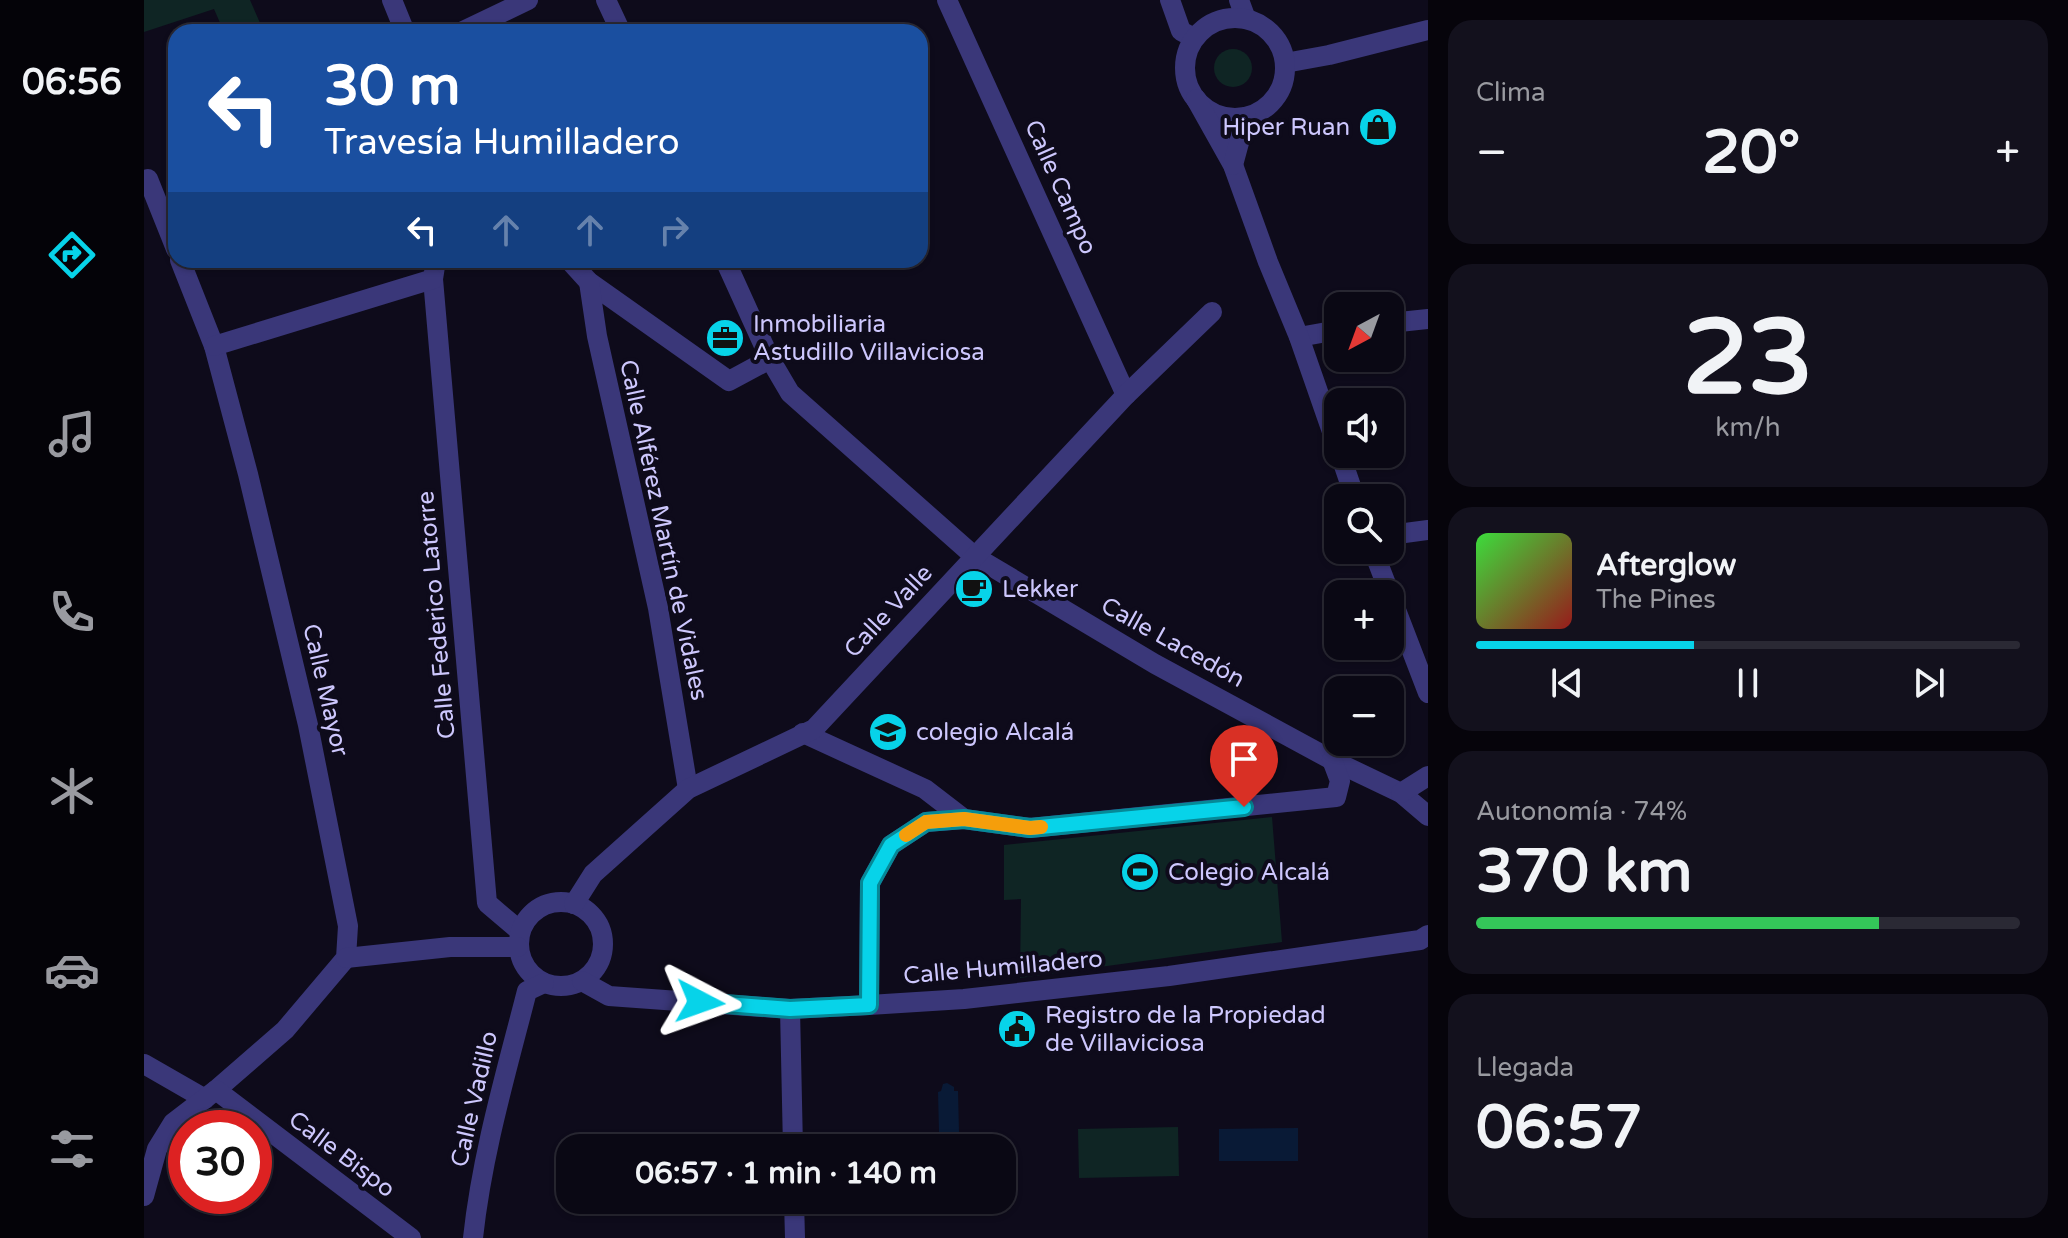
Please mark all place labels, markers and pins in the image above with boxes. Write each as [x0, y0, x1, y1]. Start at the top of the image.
shop icon: Hiper Ruan [1357, 106, 1399, 148]
place label: Hiper Ruan [1222, 113, 1350, 142]
place label: Inmobiliaria Astudillo Villaviciosa [753, 310, 985, 367]
office icon: Inmobiliaria Astudillo Villaviciosa [704, 317, 746, 359]
cafe icon: Lekker [953, 568, 995, 610]
place label: Lekker [1002, 575, 1079, 604]
school or university icon: colegio Alcalá [867, 711, 909, 753]
place label: colegio Alcalá [916, 718, 1074, 747]
pin [1210, 725, 1278, 807]
sports icon: Colegio Alcalá [1119, 851, 1161, 893]
place label: Colegio Alcalá [1168, 858, 1330, 887]
place label: Registro de la Propiedad de Villaviciosa [1045, 1001, 1326, 1058]
public building icon: Registro de la Propiedad de Villaviciosa [996, 1008, 1038, 1050]

